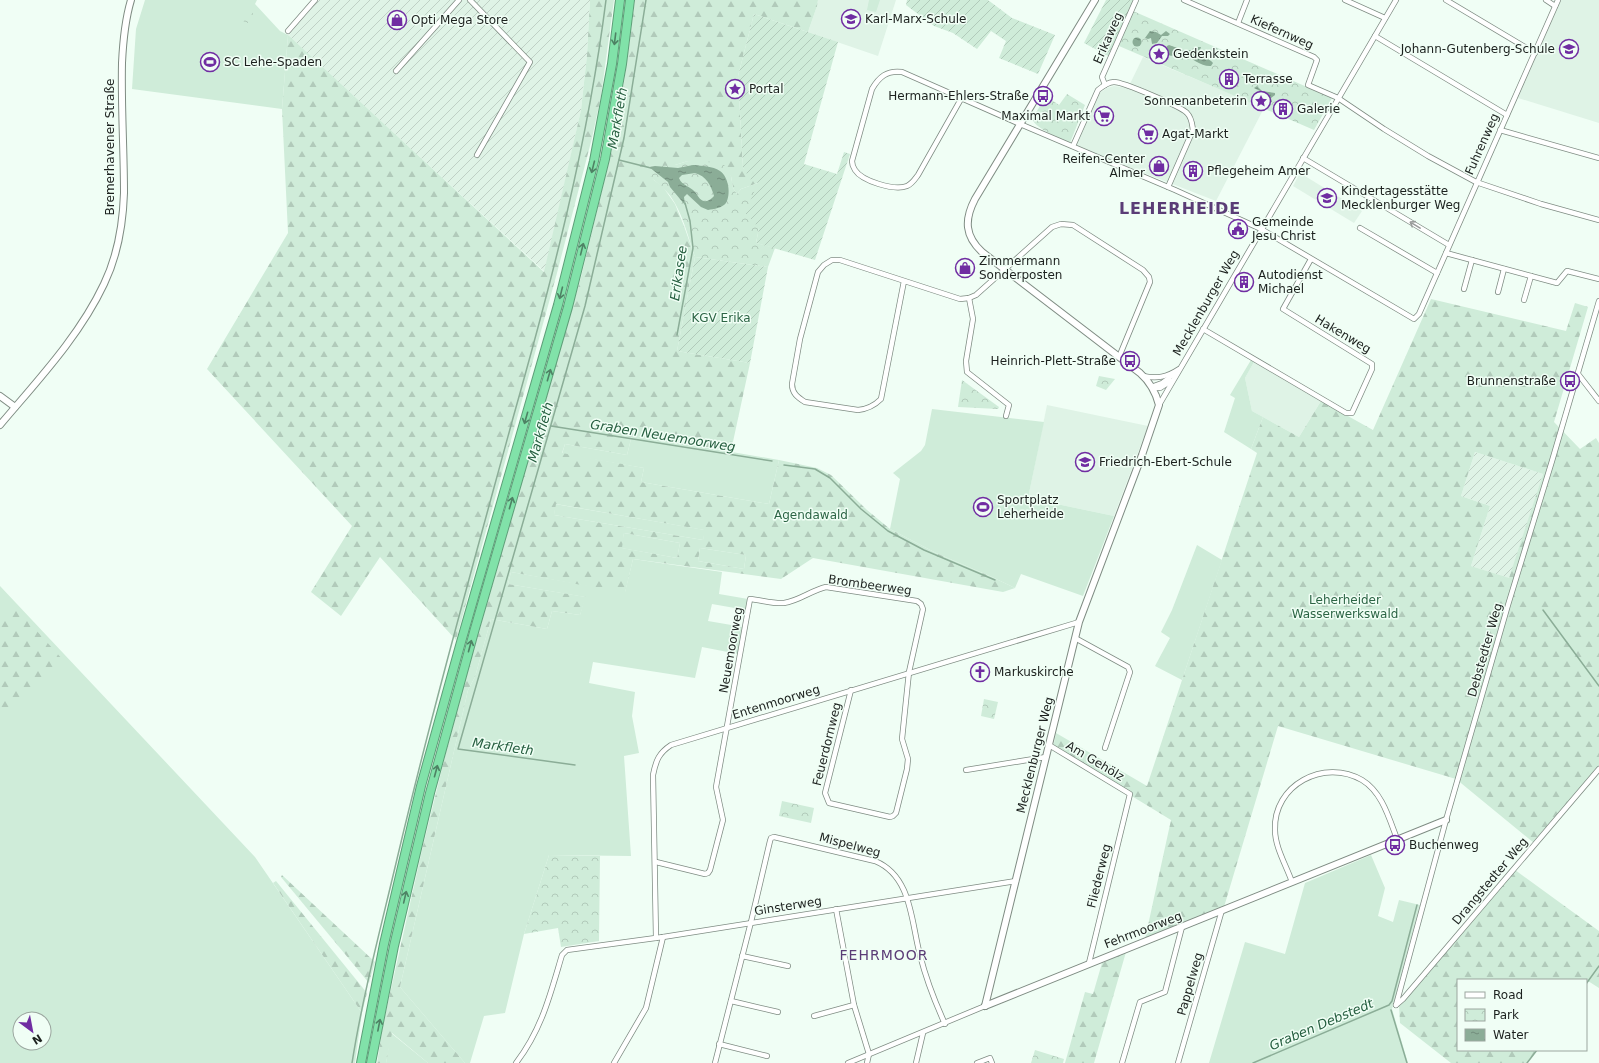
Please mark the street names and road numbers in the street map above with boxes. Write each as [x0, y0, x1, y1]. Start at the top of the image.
street label: Erikaweg [1090, 10, 1126, 66]
street label: Kiefernweg [1248, 12, 1316, 52]
street label: Bremerhavener Straße [103, 79, 117, 215]
street label: Fuhrenweg [1462, 111, 1502, 177]
street label: Mecklenburger Weg [1170, 248, 1242, 358]
street label: Hakenweg [1313, 312, 1373, 356]
street label: Brombeerweg [827, 572, 913, 598]
street label: Debstedter Weg [1465, 601, 1505, 699]
street label: Neuemoorweg [717, 606, 745, 694]
street label: Entenmoorweg [730, 682, 822, 722]
street label: Mecklenburger Weg [1014, 695, 1056, 815]
street label: Feuerdornweg [810, 701, 844, 787]
street label: Am Gehölz [1064, 738, 1126, 784]
street label: Mispelweg [818, 830, 882, 860]
street label: Drangstedter Weg [1449, 834, 1531, 928]
street label: Fliederweg [1084, 842, 1114, 910]
street label: Ginsterweg [753, 894, 823, 918]
street label: Fehrmoorweg [1102, 909, 1184, 951]
street label: Pappelweg [1174, 951, 1206, 1017]

